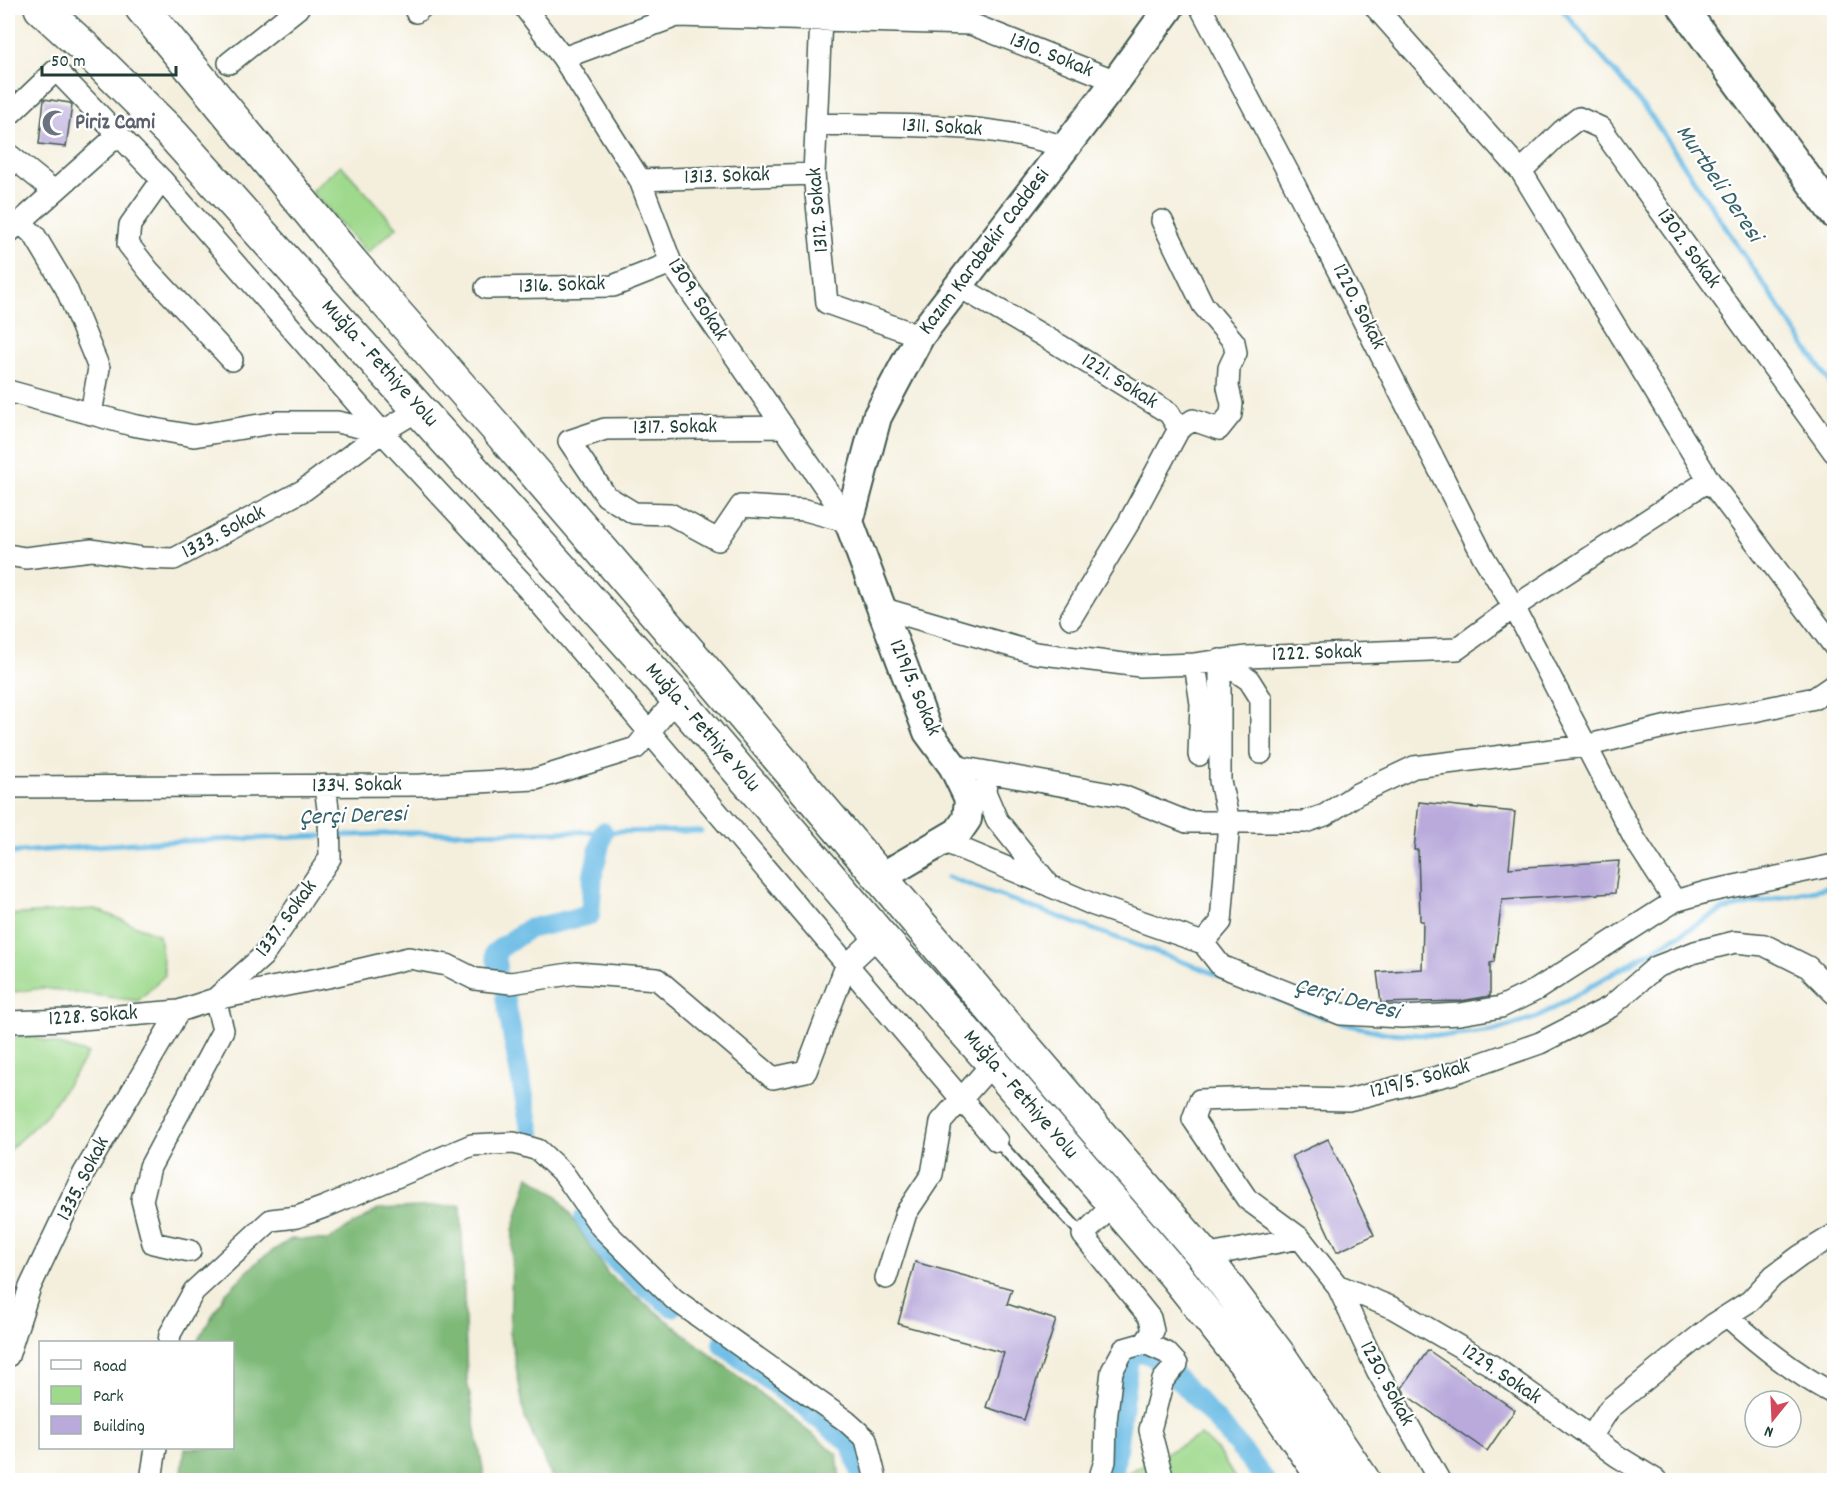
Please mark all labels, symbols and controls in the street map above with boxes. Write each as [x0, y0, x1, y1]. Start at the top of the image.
street label: 1310. Sokak [1004, 25, 1098, 87]
scale bar [42, 39, 176, 77]
text: 50 m [51, 50, 86, 75]
mosque icon: Piriz Cami [40, 108, 70, 138]
place label: Piriz Cami [75, 108, 155, 139]
street label: 1311. Sokak [901, 110, 983, 146]
water label: Murtbeli Deresi [1666, 118, 1772, 253]
street label: 1313. Sokak [684, 160, 770, 194]
street label: Kazım Karabekir Caddesi [912, 162, 1058, 342]
street label: 1312. Sokak [800, 166, 838, 254]
street label: 1302. Sokak [1648, 202, 1728, 296]
street label: 1309. Sokak [659, 252, 735, 348]
street label: 1220. Sokak [1323, 259, 1393, 355]
street label: 1316. Sokak [518, 269, 606, 303]
street label: Muğla - Fethiye Yolu [313, 293, 445, 435]
street label: 1221. Sokak [1075, 346, 1163, 418]
street label: 1317. Sokak [633, 412, 717, 444]
street label: 1333. Sokak [177, 498, 271, 568]
street label: 1219/5. Sokak [880, 635, 948, 741]
street label: 1222. Sokak [1271, 637, 1363, 671]
street label: Muğla - Fethiye Yolu [637, 656, 767, 800]
street label: 1334. Sokak [312, 770, 402, 802]
water label: Çerçi Deresi [299, 798, 411, 836]
street label: 1337. Sokak [248, 874, 326, 964]
water label: Çerçi Deresi [1291, 970, 1407, 1031]
street label: 1228. Sokak [47, 998, 139, 1036]
street label: Muğla - Fethiye Yolu [955, 1023, 1085, 1167]
street label: 1219/5. Sokak [1367, 1052, 1473, 1108]
street label: 1335. Sokak [50, 1131, 118, 1227]
street label: 1230. Sokak [1351, 1336, 1421, 1432]
street label: 1229. Sokak [1455, 1337, 1547, 1413]
legend [39, 1341, 234, 1449]
text: Road [93, 1355, 127, 1380]
text: Park [93, 1385, 124, 1410]
north arrow [1743, 1389, 1803, 1449]
text: Building [93, 1415, 145, 1440]
text: N [1762, 1419, 1776, 1443]

